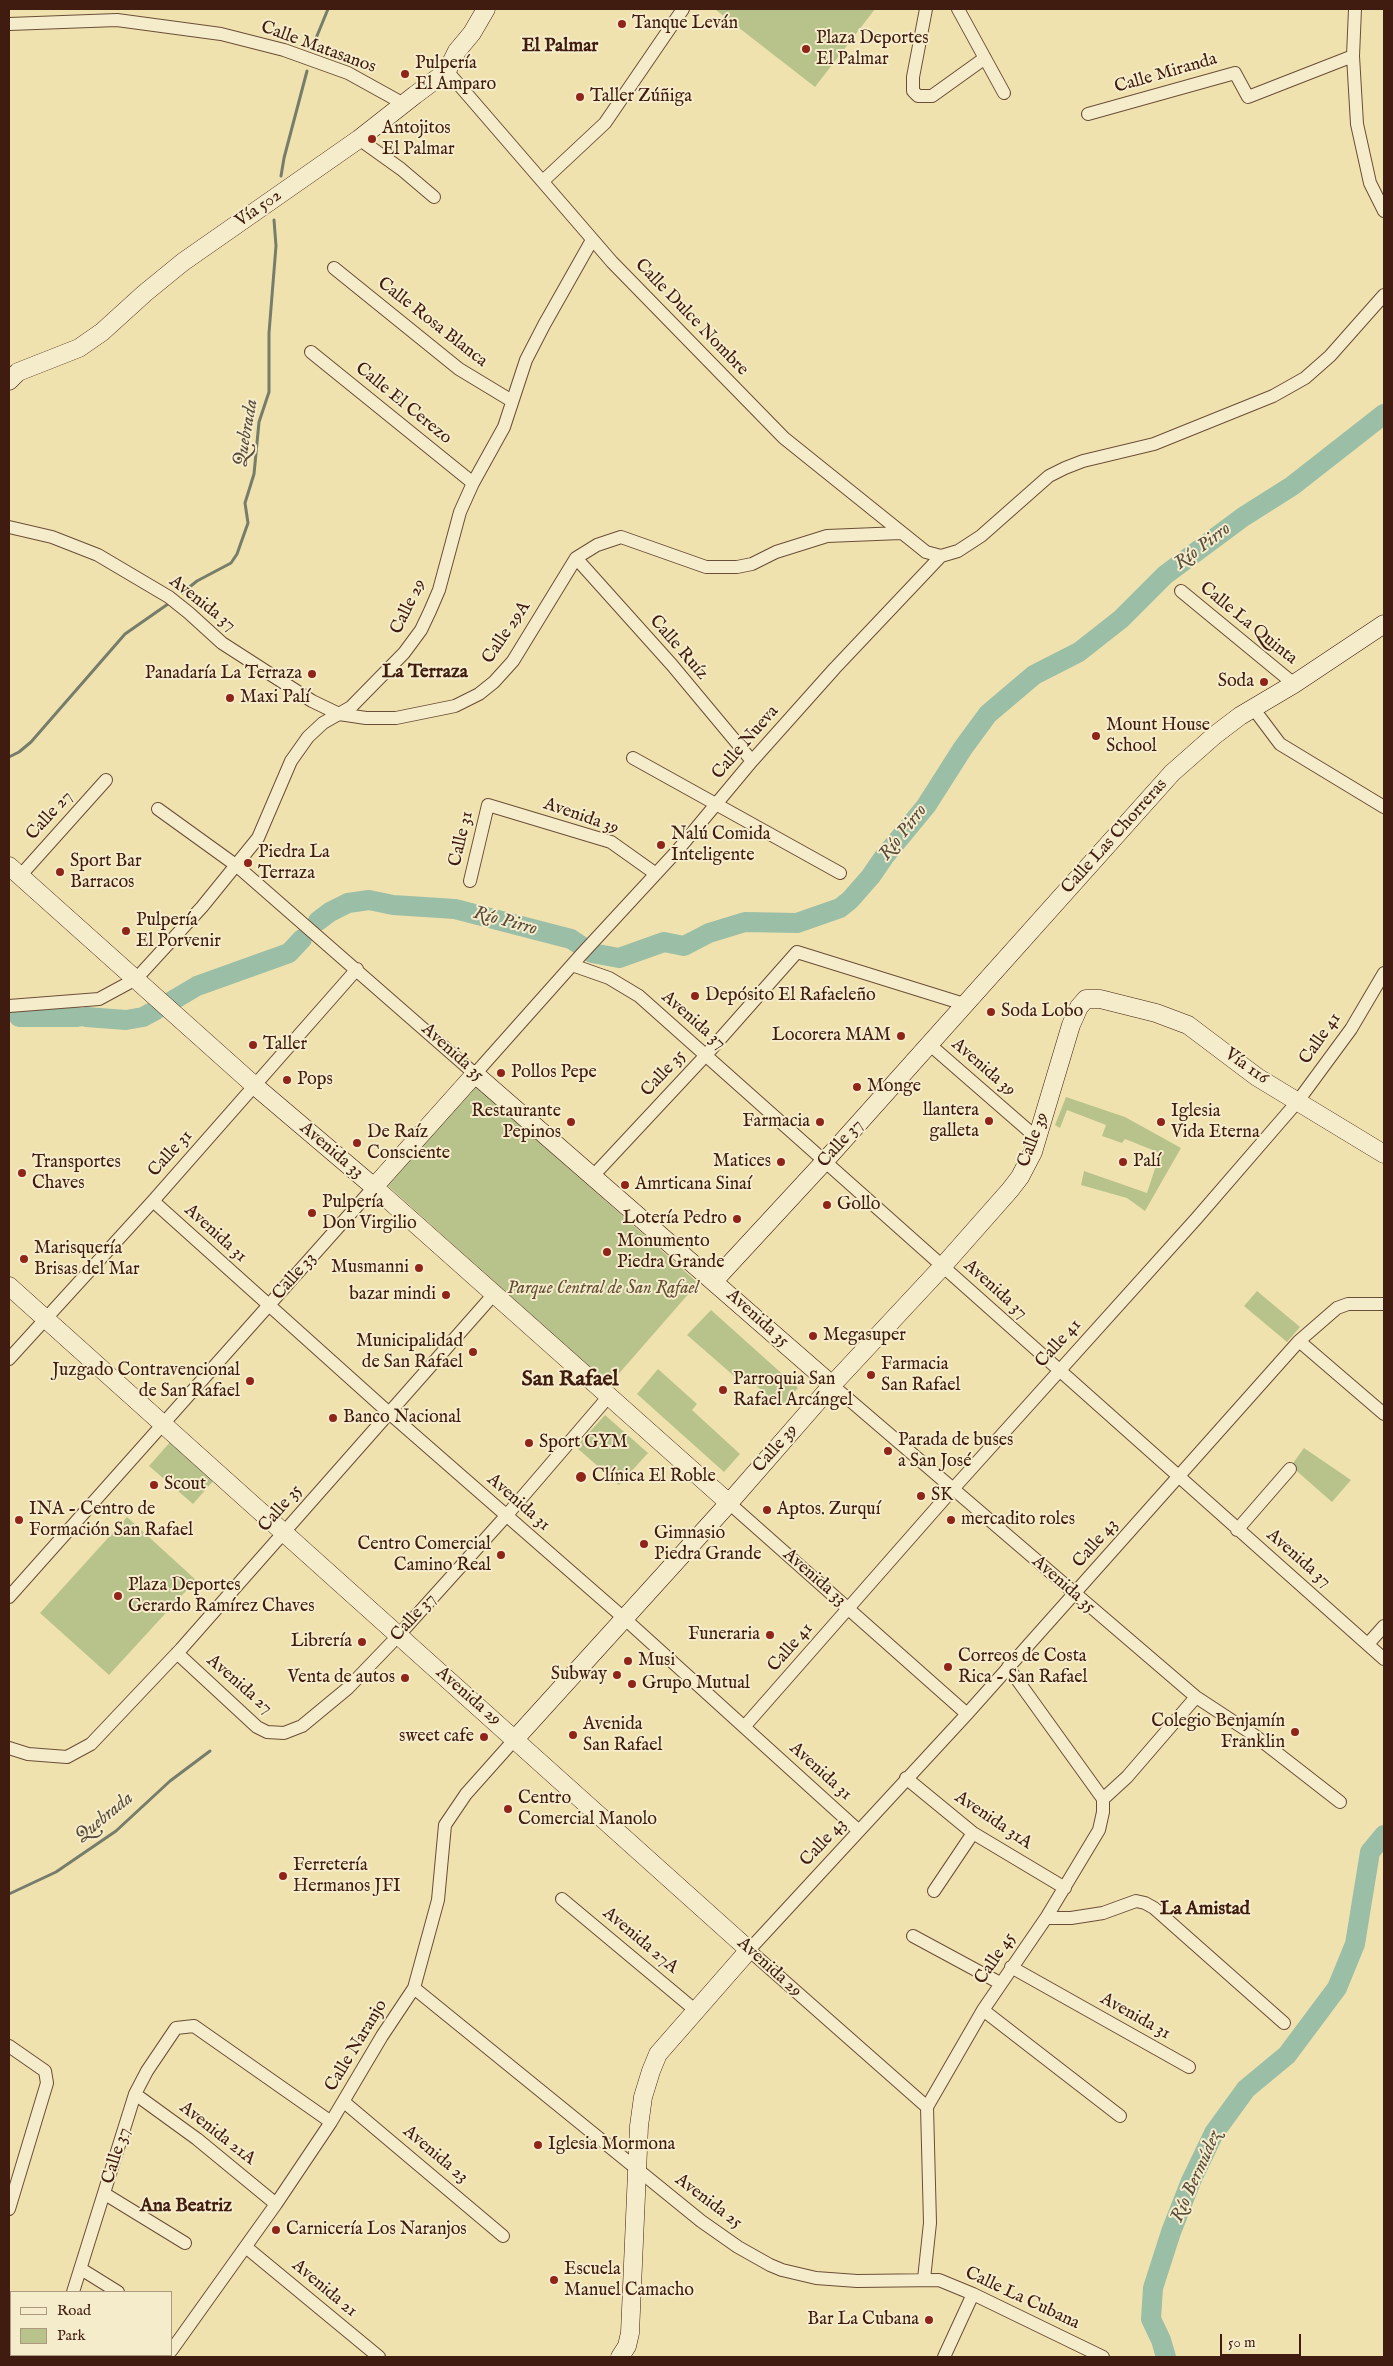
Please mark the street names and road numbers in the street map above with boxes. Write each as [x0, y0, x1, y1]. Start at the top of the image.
street label: Calle Matasanos [257, 17, 379, 79]
street label: Calle Miranda [1112, 49, 1220, 99]
street label: Vía 502 [232, 185, 286, 233]
street label: Calle Dulce Nombre [630, 255, 752, 381]
street label: Calle Rosa Blanca [373, 273, 491, 373]
street label: Calle El Cerezo [350, 358, 456, 450]
street label: Avenida 37 [164, 571, 240, 637]
street label: Calle 29 [386, 576, 432, 638]
street label: Calle La Quinta [1195, 578, 1301, 670]
street label: Calle 29A [478, 597, 536, 669]
street label: Calle Ruíz [644, 611, 712, 685]
street label: Calle Nueva [708, 702, 784, 784]
street label: Calle Las Chorreras [1058, 775, 1172, 899]
street label: Calle 27 [22, 787, 78, 845]
street label: Avenida 39 [541, 794, 621, 840]
street label: Calle 31 [445, 809, 479, 869]
street label: Avenida 37 [656, 987, 730, 1055]
street label: Calle 41 [1295, 1009, 1347, 1069]
street label: Avenida 35 [416, 1019, 488, 1087]
street label: Avenida 39 [946, 1034, 1020, 1102]
street label: Vía 116 [1220, 1044, 1272, 1090]
street label: Calle 35 [637, 1046, 691, 1102]
street label: Calle 39 [1014, 1109, 1054, 1171]
street label: Calle 37 [814, 1115, 868, 1173]
street label: Avenida 33 [295, 1118, 367, 1184]
street label: Calle 31 [144, 1126, 198, 1182]
street label: Avenida 31 [179, 1200, 251, 1268]
street label: Calle 33 [268, 1249, 322, 1305]
street label: Avenida 37 [959, 1256, 1031, 1324]
street label: Avenida 35 [721, 1285, 793, 1353]
street label: Calle 41 [1032, 1315, 1086, 1373]
street label: Calle 39 [749, 1420, 803, 1478]
street label: Avenida 31 [482, 1470, 554, 1536]
street label: Calle 35 [255, 1481, 307, 1537]
street label: Calle 43 [1069, 1515, 1123, 1573]
street label: Avenida 37 [1261, 1525, 1335, 1593]
street label: Avenida 33 [778, 1545, 850, 1611]
street label: Avenida 35 [1027, 1552, 1099, 1618]
street label: Calle 37 [387, 1589, 441, 1647]
street label: Calle 41 [764, 1619, 818, 1677]
street label: Avenida 27 [202, 1651, 276, 1719]
street label: Avenida 29 [431, 1663, 505, 1731]
street label: Avenida 31 [784, 1738, 856, 1806]
street label: Avenida 31A [950, 1787, 1036, 1855]
street label: Calle 43 [796, 1814, 852, 1872]
street label: Avenida 27A [598, 1903, 682, 1979]
street label: Calle 45 [971, 1929, 1021, 1989]
street label: Avenida 29 [732, 1933, 806, 2003]
street label: Avenida 31 [1096, 1989, 1174, 2045]
street label: Calle Naranjo [321, 1996, 393, 2096]
street label: Avenida 21A [175, 2098, 259, 2170]
street label: Avenida 23 [398, 2121, 472, 2189]
street label: Calle 37 [98, 2125, 136, 2187]
street label: Avenida 25 [670, 2170, 746, 2234]
street label: Avenida 21 [287, 2255, 361, 2323]
street label: Calle La Cubana [961, 2263, 1083, 2335]

